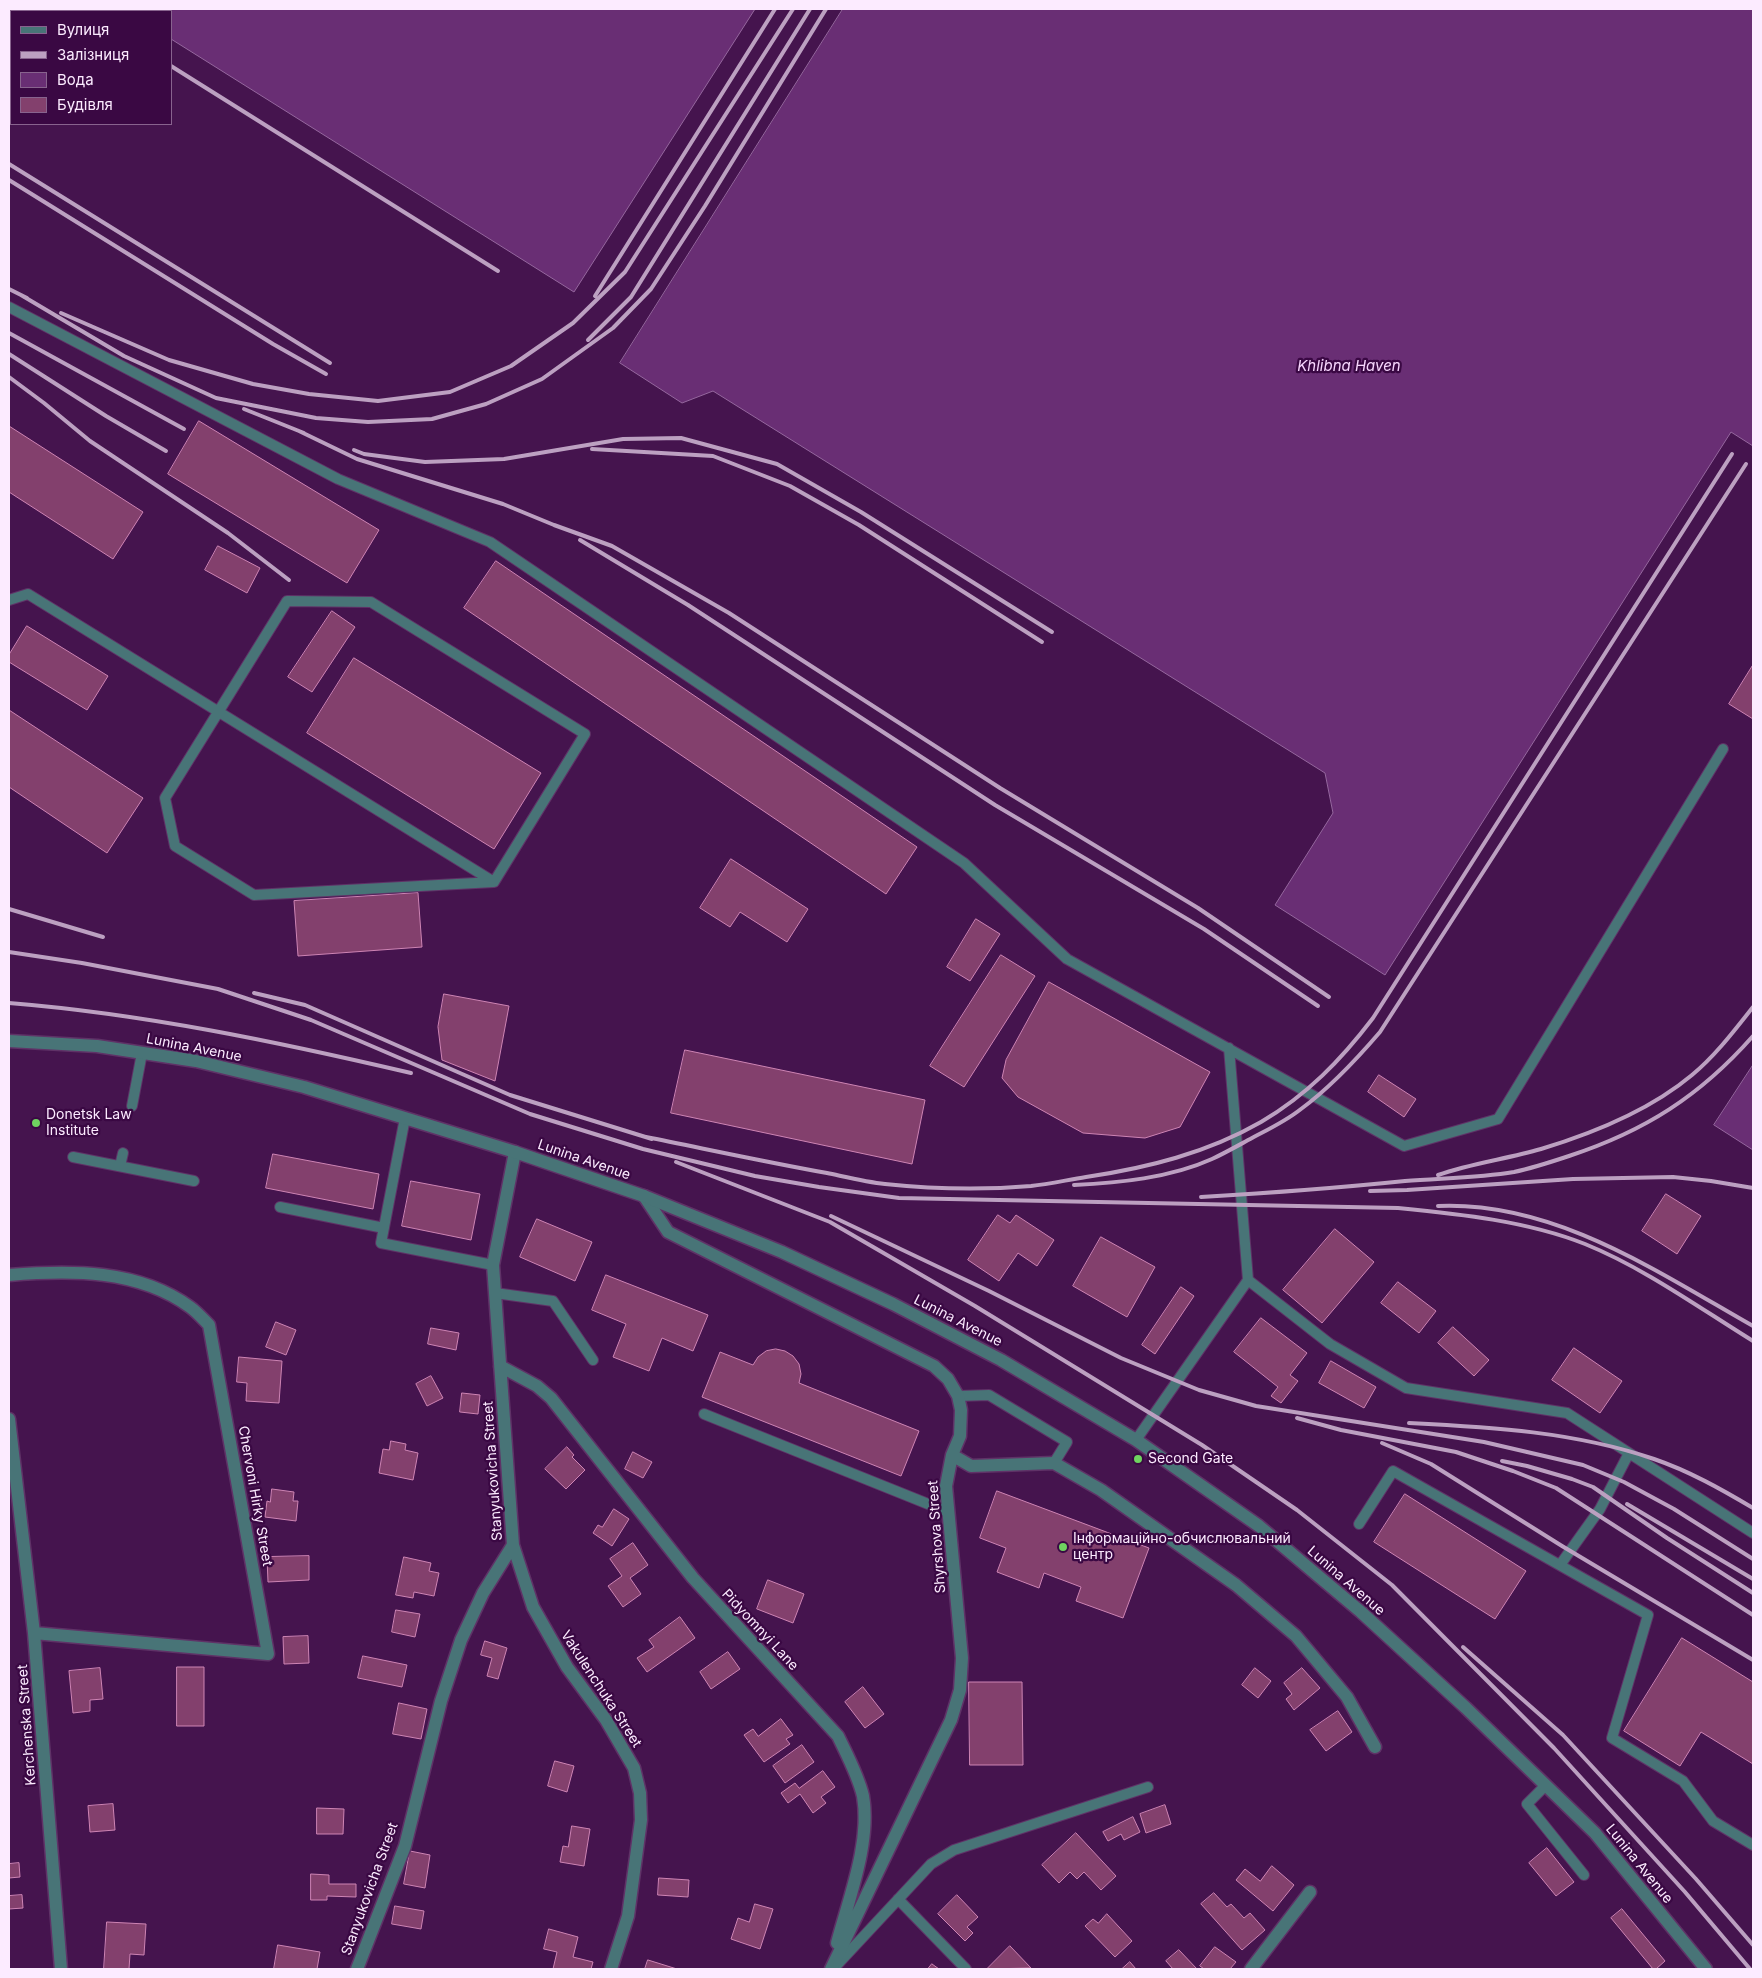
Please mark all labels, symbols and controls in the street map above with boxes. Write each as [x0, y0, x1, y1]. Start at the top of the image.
legend [10, 10, 172, 125]
text: Вулиця [57, 20, 109, 39]
text: Залізниця [57, 45, 129, 64]
text: Вода [57, 70, 94, 89]
text: Будівля [57, 95, 113, 114]
water label: Khlibna Haven [1297, 357, 1401, 375]
street label: Lunina Avenue [145, 1030, 243, 1066]
place label: Donetsk Law Institute [46, 1107, 132, 1140]
marker: Donetsk Law Institute [30, 1117, 42, 1129]
street label: Lunina Avenue [535, 1136, 633, 1184]
street label: Lunina Avenue [911, 1291, 1005, 1351]
street label: Stanyukovicha Street [480, 1401, 506, 1541]
street label: Chervoni Hirky Street [234, 1425, 276, 1567]
place label: Second Gate [1148, 1451, 1233, 1467]
marker: Second Gate [1132, 1453, 1144, 1465]
street label: Shyrshova Street [925, 1480, 949, 1594]
place label: Інформаційно-обчислювальний центр [1073, 1531, 1291, 1564]
marker: Інформаційно-обчислювальний центр [1057, 1541, 1069, 1553]
street label: Lunina Avenue [1304, 1543, 1388, 1619]
street label: Pidyomnyi Lane [718, 1586, 802, 1674]
street label: Vakulenchuka Street [557, 1627, 645, 1751]
street label: Kerchenska Street [14, 1664, 40, 1786]
street label: Stanyukovicha Street [338, 1820, 402, 1958]
street label: Lunina Avenue [1602, 1821, 1676, 1907]

